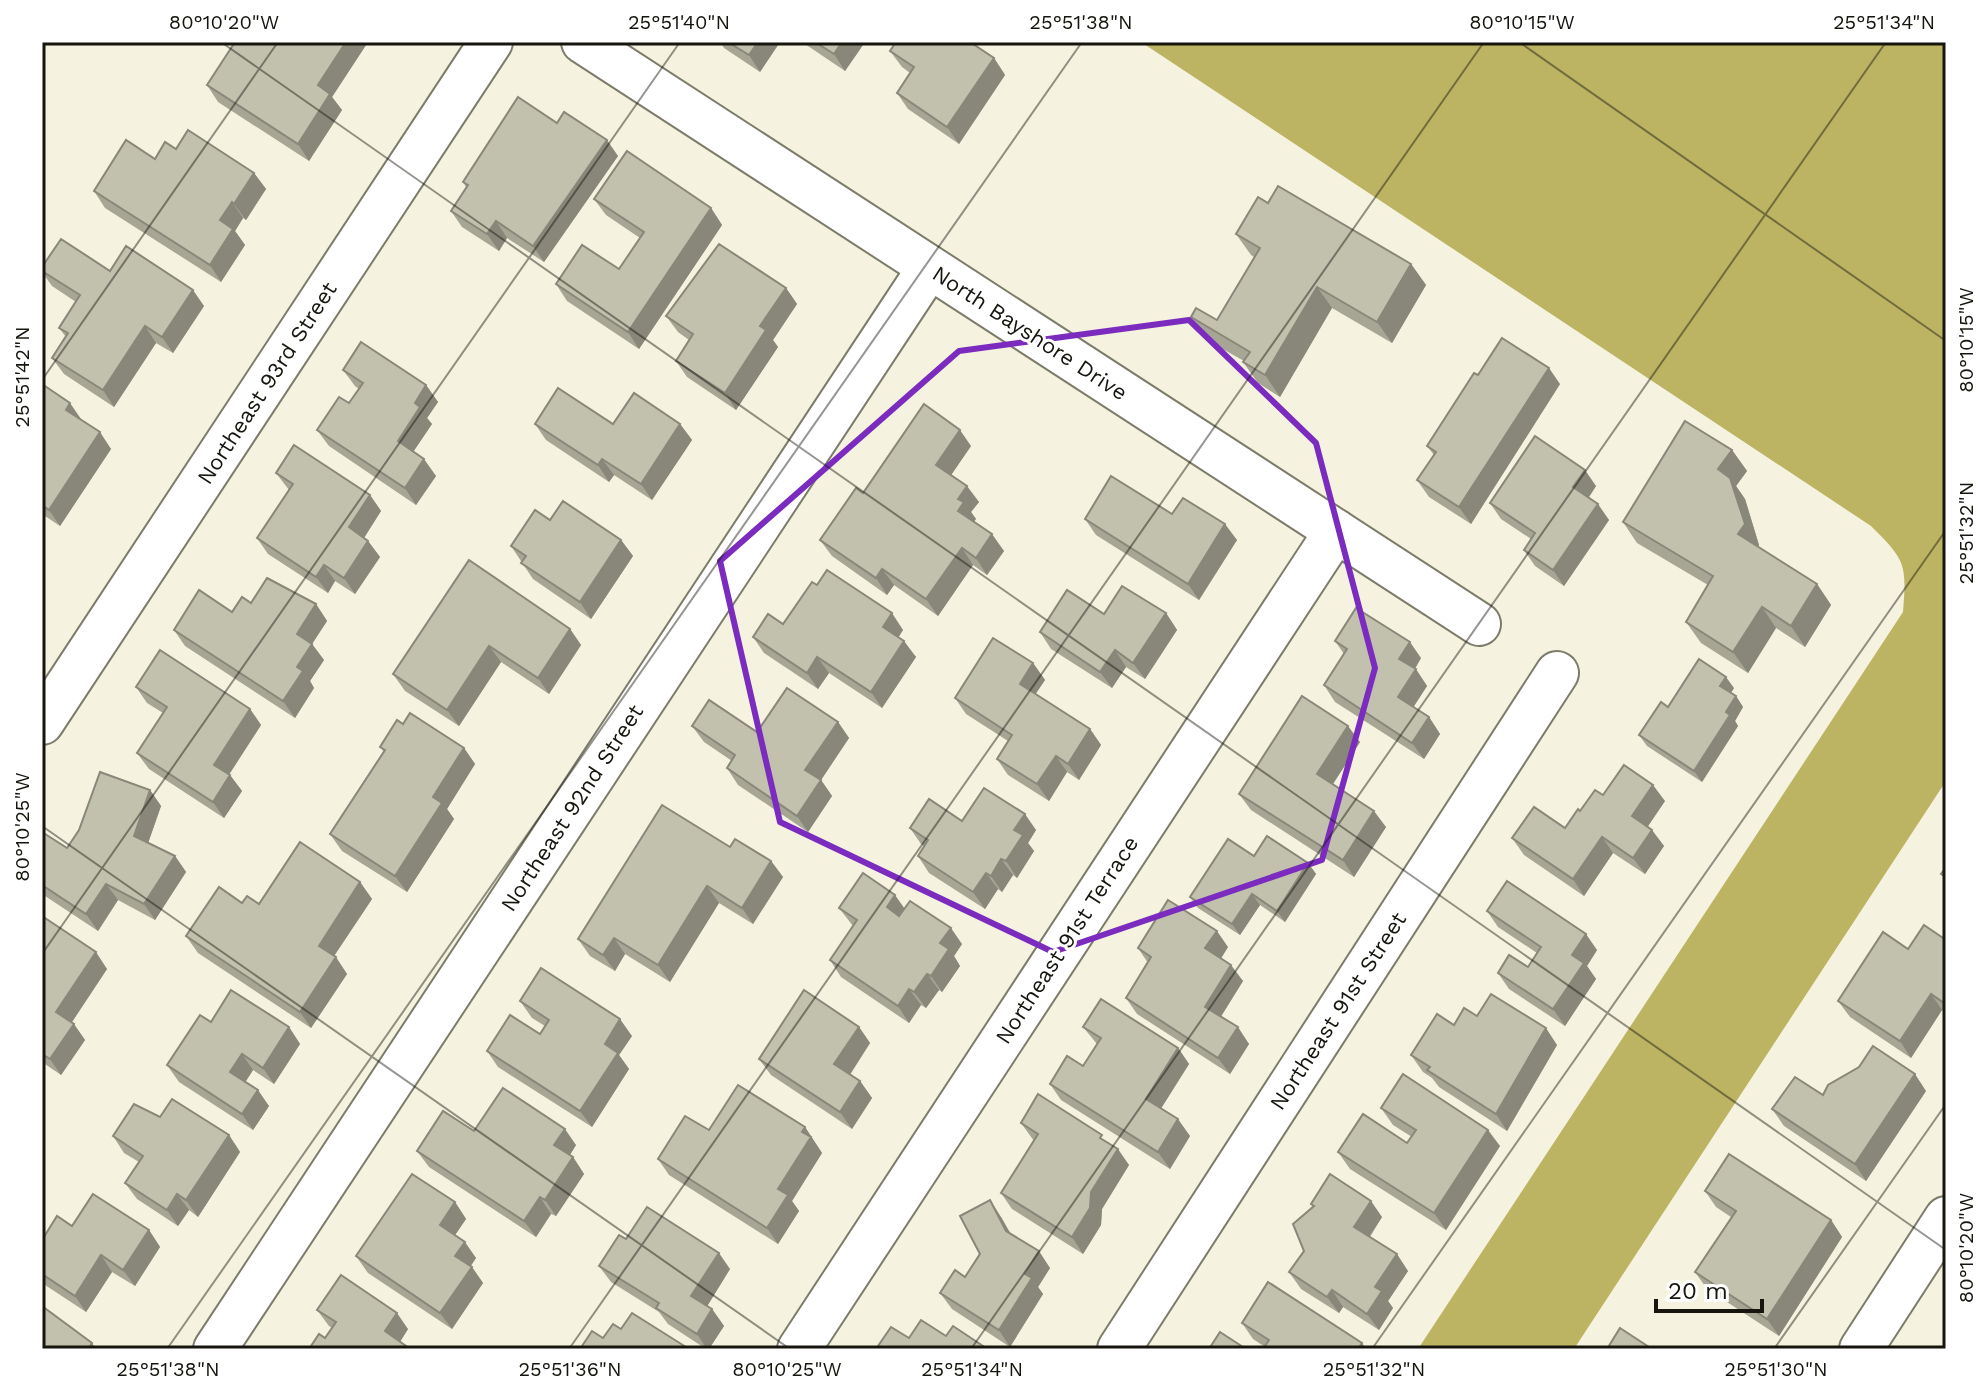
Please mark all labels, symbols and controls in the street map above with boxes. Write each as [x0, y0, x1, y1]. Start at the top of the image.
text: 80°10'20"W [169, 10, 279, 34]
text: 25°51'40"N [628, 10, 730, 34]
text: 25°51'38"N [1029, 10, 1133, 34]
text: 80°10'15"W [1469, 10, 1575, 34]
text: 25°51'34"N [1833, 10, 1935, 34]
street label: North Bayshore Drive [928, 261, 1132, 405]
street label: Northeast 93rd Street [192, 277, 342, 489]
text: 80°10'15"W [1954, 287, 1978, 393]
text: 25°51'42"N [10, 326, 34, 428]
text: 25°51'32"N [1954, 482, 1978, 584]
street label: Northeast 92nd Street [496, 700, 648, 916]
text: 80°10'25"W [10, 772, 34, 882]
street label: Northeast 91st Terrace [991, 832, 1143, 1048]
street label: Northeast 91st Street [1265, 908, 1411, 1114]
text: 80°10'20"W [1954, 1193, 1978, 1303]
scale bar [1656, 1263, 1762, 1313]
text: 20 m [1668, 1277, 1728, 1305]
text: 25°51'38"N [116, 1357, 220, 1381]
text: 25°51'36"N [518, 1357, 622, 1381]
text: 80°10'25"W [732, 1357, 842, 1381]
text: 25°51'34"N [921, 1357, 1023, 1381]
text: 25°51'32"N [1323, 1357, 1425, 1381]
text: 25°51'30"N [1724, 1357, 1828, 1381]

